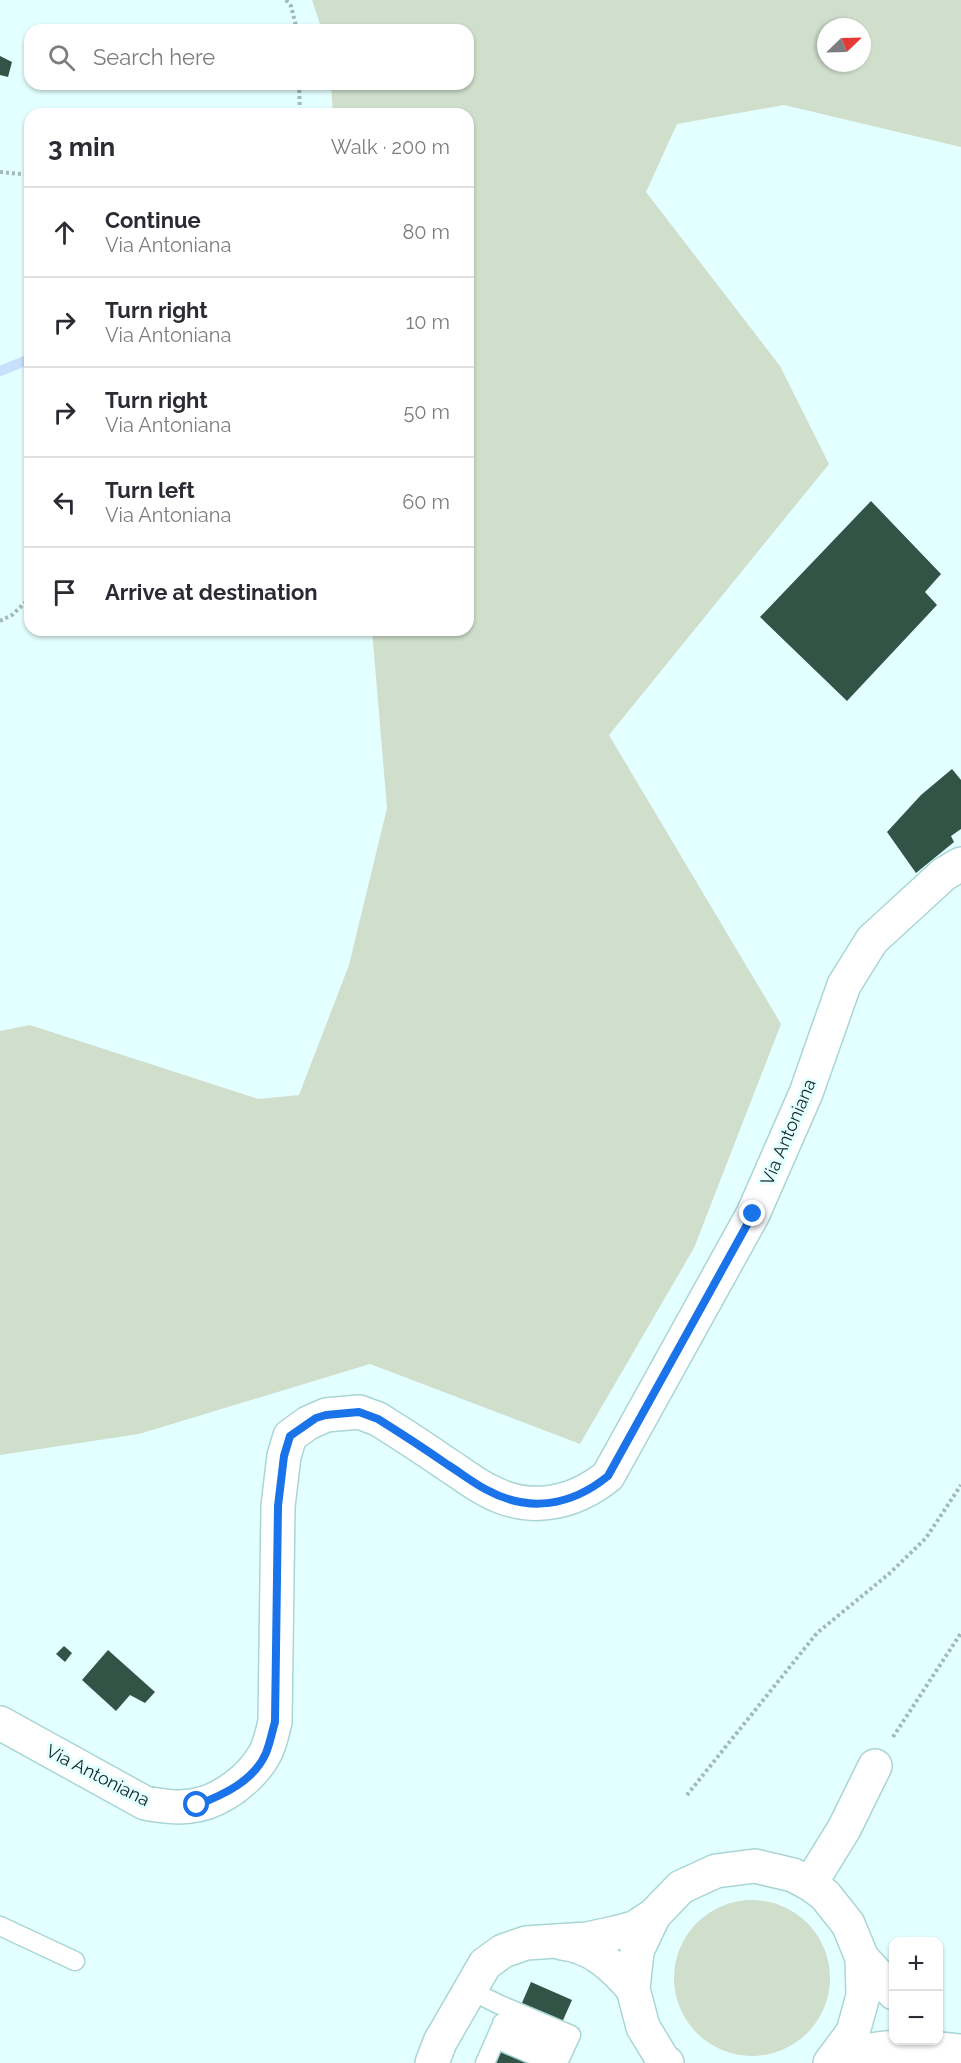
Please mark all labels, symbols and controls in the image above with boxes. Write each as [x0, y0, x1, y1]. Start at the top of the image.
north arrow [817, 18, 871, 72]
search box [24, 24, 474, 90]
icon: search [45, 41, 78, 74]
text: Search here [93, 44, 215, 70]
text: 3 min [48, 132, 115, 162]
text: Walk · 200 m [331, 135, 450, 159]
text: Continue [105, 207, 201, 233]
icon: ahead [48, 216, 81, 249]
text: 80 m [402, 220, 450, 244]
text: Via Antoniana [105, 233, 231, 257]
text: Turn right [105, 297, 208, 323]
icon: right [48, 306, 81, 339]
text: 10 m [406, 310, 450, 334]
text: Via Antoniana [105, 323, 231, 347]
text: Turn right [105, 387, 208, 413]
icon: right [48, 396, 81, 429]
text: 50 m [403, 400, 450, 424]
text: Via Antoniana [105, 413, 231, 437]
text: Turn left [105, 477, 195, 503]
icon: left [48, 486, 81, 519]
text: 60 m [402, 490, 450, 514]
text: Via Antoniana [105, 503, 231, 527]
icon: arrive [48, 576, 81, 609]
text: Arrive at destination [105, 579, 318, 605]
street label: Via Antoniana [756, 1076, 820, 1188]
route end [739, 1200, 765, 1226]
street label: Via Antoniana [43, 1740, 153, 1810]
route start [183, 1791, 209, 1817]
map controls [889, 1937, 943, 2045]
button: + [889, 1937, 943, 1991]
button: − [889, 1991, 943, 2045]

